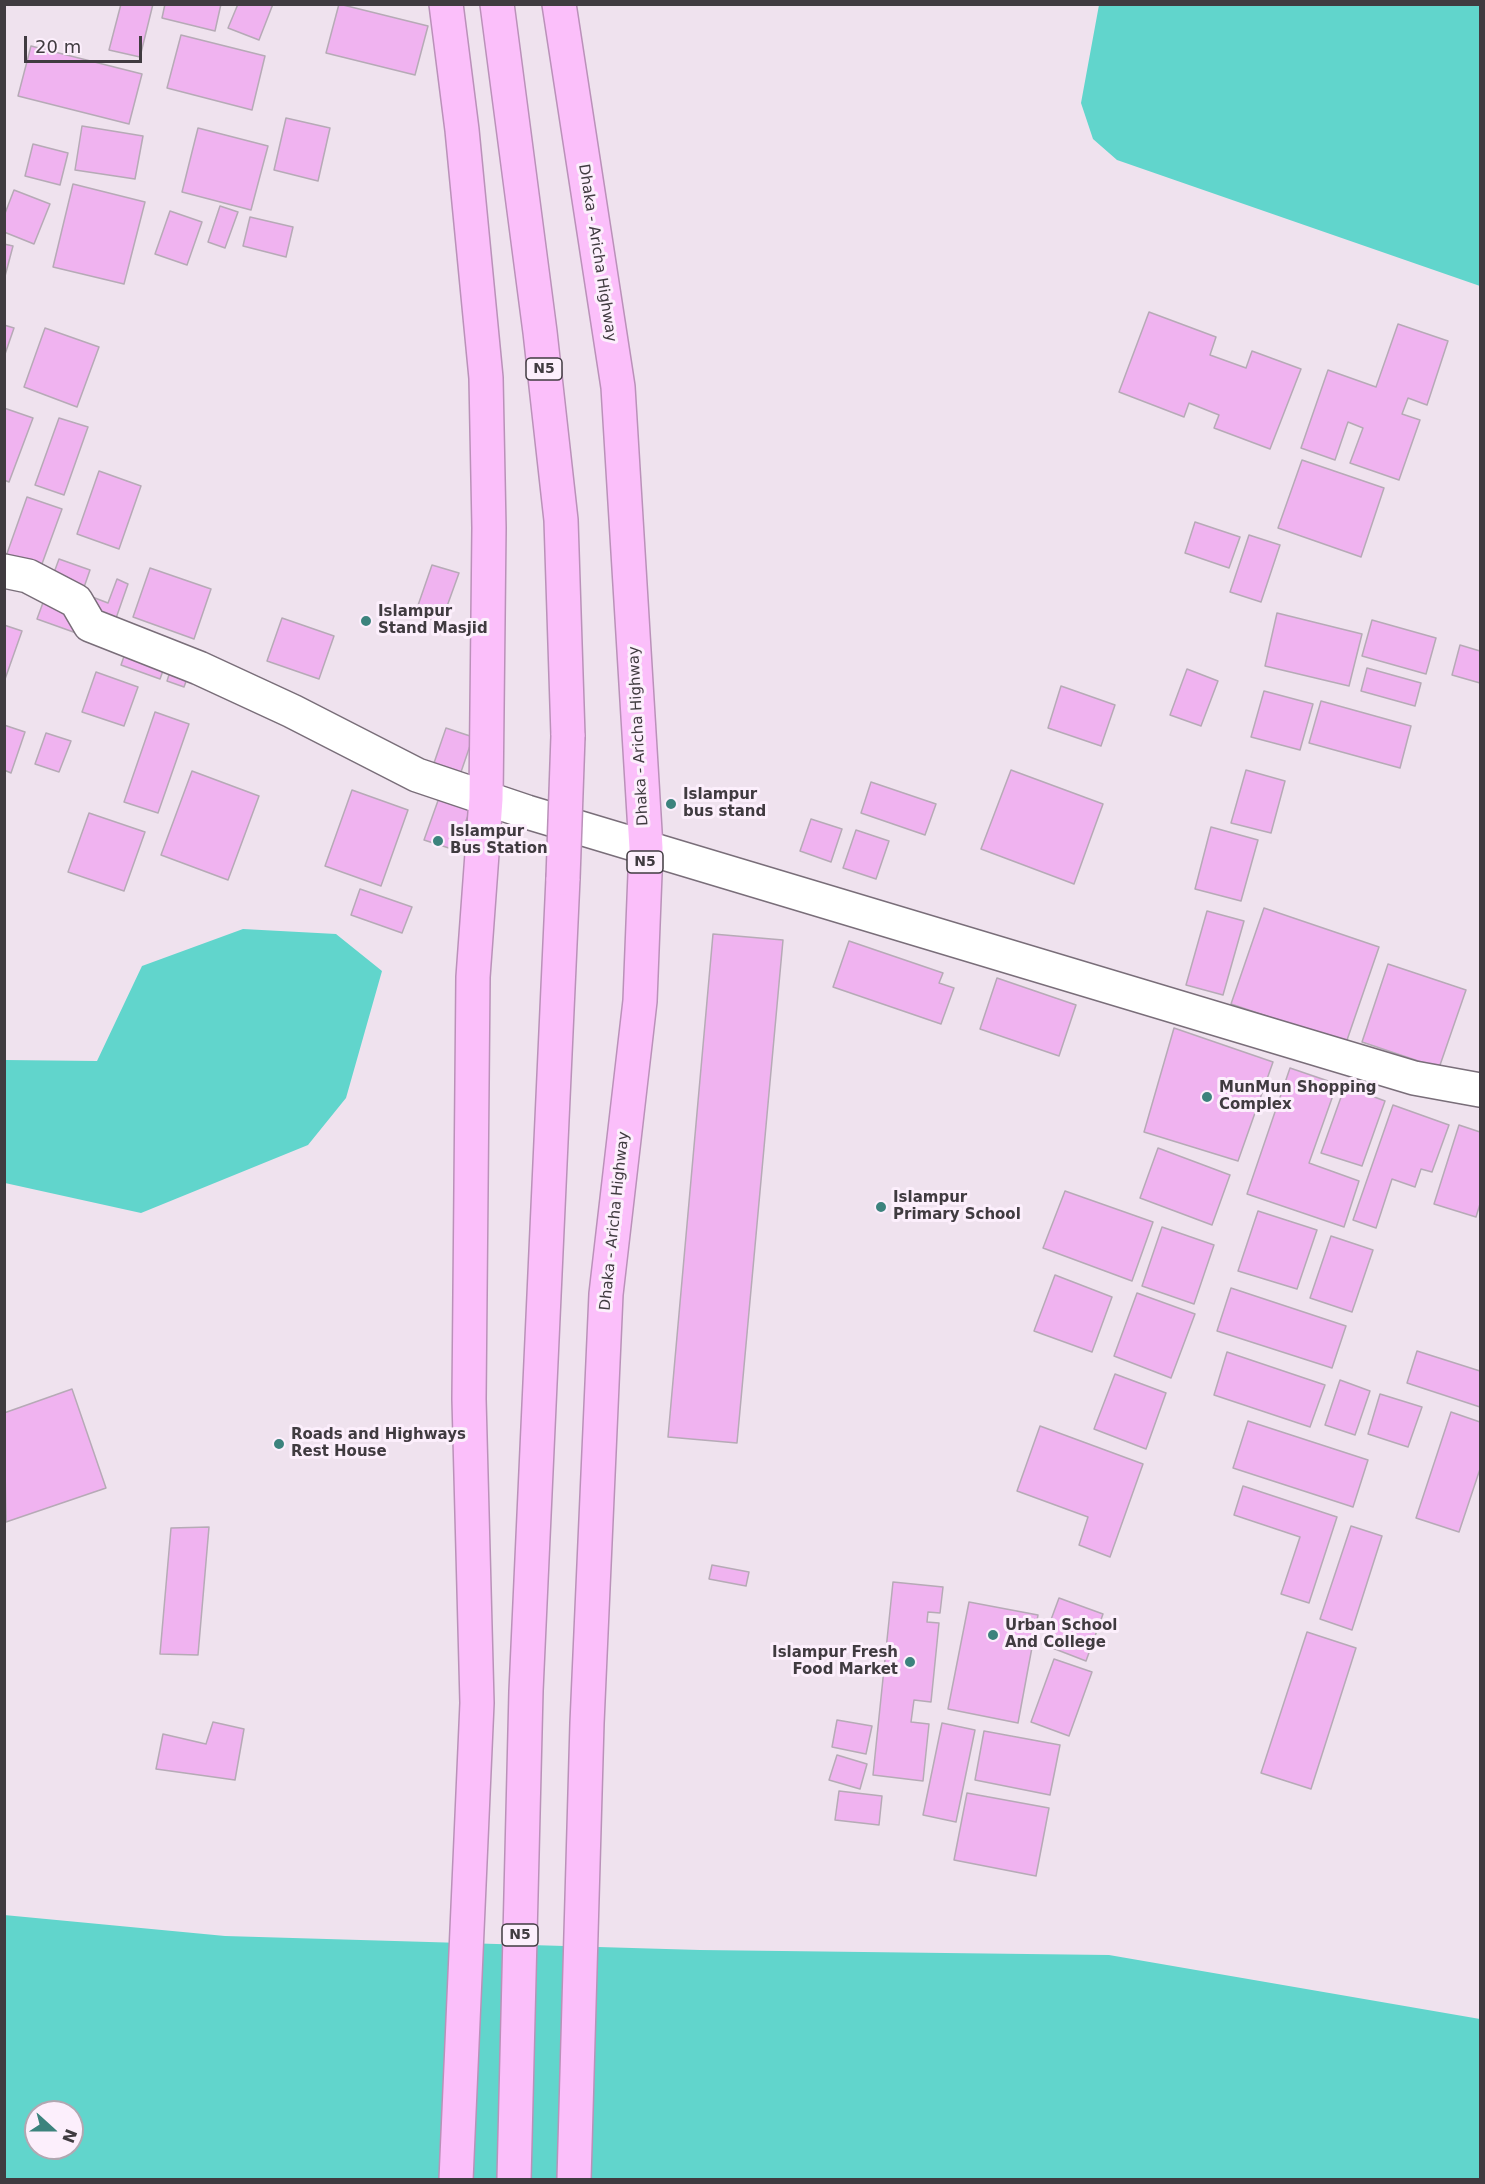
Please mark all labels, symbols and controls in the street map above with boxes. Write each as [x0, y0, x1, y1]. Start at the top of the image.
scale bar [27, 24, 146, 62]
text: 20 m [35, 36, 81, 57]
street label: Dhaka - Aricha Highway [574, 163, 620, 343]
road number: N5 [526, 358, 562, 380]
place label: Islampur Stand Masjid [378, 603, 488, 638]
marker: Islampur Stand Masjid [359, 614, 373, 628]
street label: Dhaka - Aricha Highway [625, 646, 653, 826]
place label: Islampur bus stand [683, 786, 766, 821]
marker: Islampur bus stand [664, 797, 678, 811]
place label: Islampur Bus Station [450, 823, 548, 858]
marker: Islampur Bus Station [431, 834, 445, 848]
road number: N5 [627, 851, 663, 873]
place label: MunMun Shopping Complex [1219, 1079, 1377, 1114]
marker: MunMun Shopping Complex [1200, 1090, 1214, 1104]
street label: Dhaka - Aricha Highway [597, 1131, 633, 1311]
place label: Islampur Primary School [893, 1189, 1021, 1224]
marker: Islampur Primary School [874, 1200, 888, 1214]
place label: Roads and Highways Rest House [291, 1426, 466, 1461]
marker: Roads and Highways Rest House [272, 1437, 286, 1451]
place label: Urban School And College [1005, 1617, 1117, 1652]
marker: Urban School And College [986, 1628, 1000, 1642]
place label: Islampur Fresh Food Market [772, 1644, 898, 1679]
marker: Islampur Fresh Food Market [903, 1655, 917, 1669]
road number: N5 [502, 1924, 538, 1946]
north arrow [24, 2100, 84, 2160]
text: N [58, 2126, 81, 2146]

